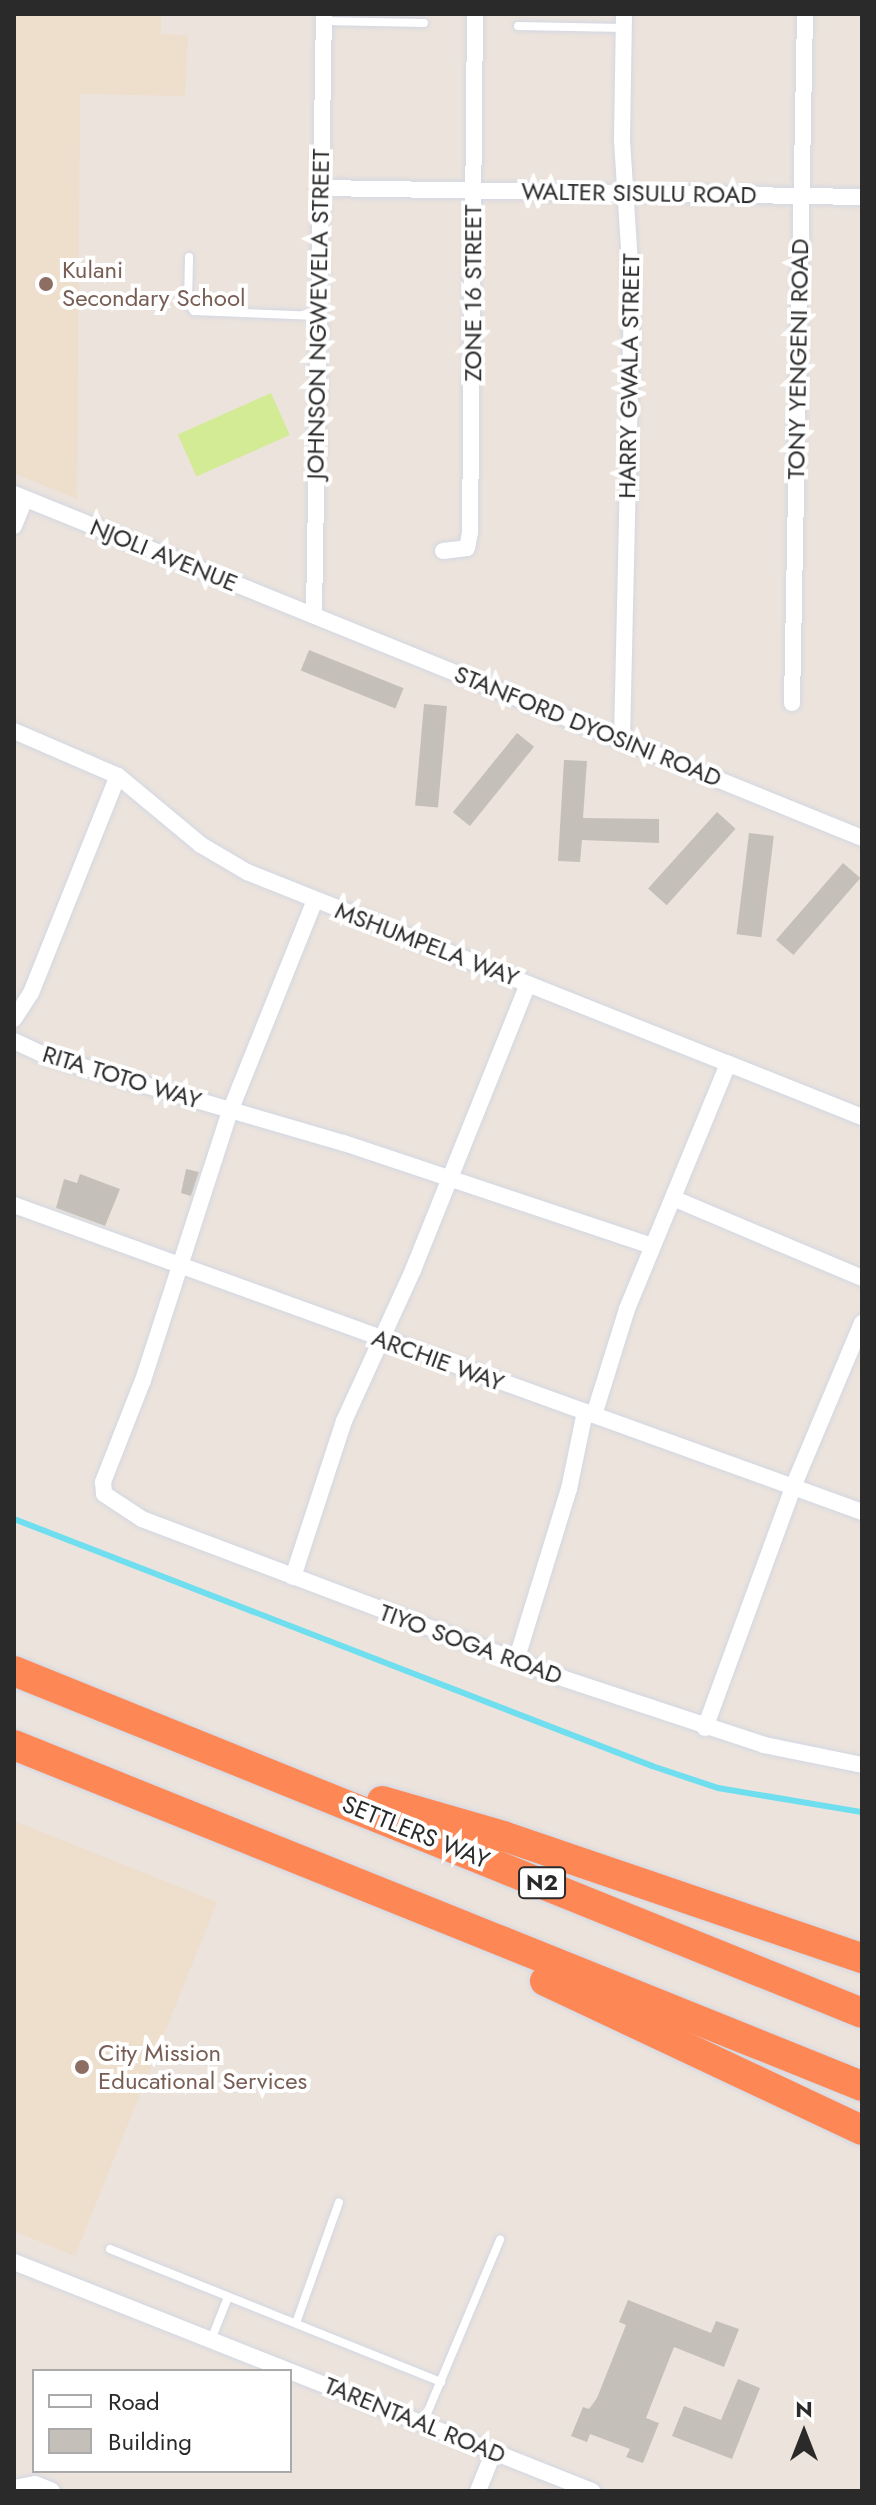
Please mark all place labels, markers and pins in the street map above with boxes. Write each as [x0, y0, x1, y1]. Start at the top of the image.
place label: Kulani Secondary School [62, 256, 246, 312]
marker: Kulani Secondary School [37, 275, 55, 293]
place label: City Mission Educational Services [98, 2039, 307, 2095]
marker: City Mission Educational Services [73, 2058, 91, 2076]

